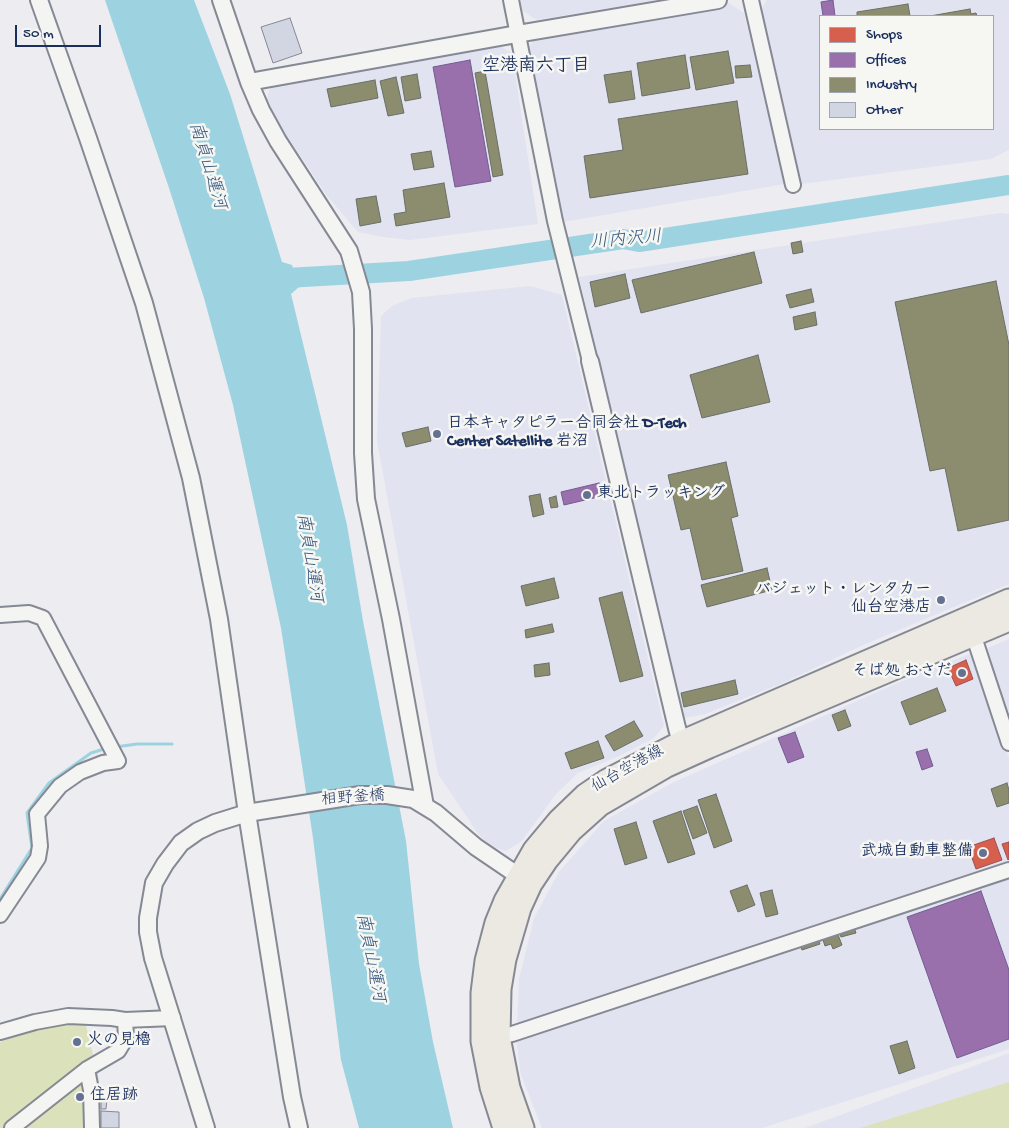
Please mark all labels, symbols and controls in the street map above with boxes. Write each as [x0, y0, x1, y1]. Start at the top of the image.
scale bar [18, 15, 104, 47]
legend [819, 15, 994, 130]
text: 50 m [23, 25, 54, 43]
text: Shops [866, 26, 902, 44]
text: Offices [866, 51, 906, 69]
district label: 空港南六丁目 [482, 56, 590, 78]
text: Industry [866, 76, 917, 94]
text: Other [866, 101, 902, 119]
water label: 南貞山運河 [183, 120, 229, 212]
water label: 川内沢川 [589, 227, 663, 255]
place label: 日本キャタピラー合同会社 D-Tech Center Satellite 岩沼 [447, 415, 687, 453]
marker: 日本キャタピラー合同会社 D-Tech Center Satellite 岩沼 [431, 428, 443, 440]
place label: 東北トラッキング [597, 485, 725, 505]
marker: 東北トラッキング [581, 489, 593, 501]
water label: 南貞山運河 [290, 512, 326, 604]
place label: バジェット・レンタカー 仙台空港店 [755, 581, 931, 619]
marker: バジェット・レンタカー 仙台空港店 [935, 594, 947, 606]
place label: そば処 おさだ [852, 663, 952, 683]
marker: そば処 おさだ [956, 667, 968, 679]
street label: 仙台空港線 [588, 742, 668, 798]
street label: 相野釜橋 [320, 787, 386, 811]
place label: 武城自動車整備 [861, 843, 973, 863]
marker: 武城自動車整備 [977, 847, 989, 859]
water label: 南貞山運河 [350, 912, 388, 1004]
place label: 火の見櫓 [87, 1032, 151, 1052]
marker: 火の見櫓 [71, 1036, 83, 1048]
place label: 住居跡 [90, 1087, 138, 1107]
marker: 住居跡 [74, 1091, 86, 1103]

